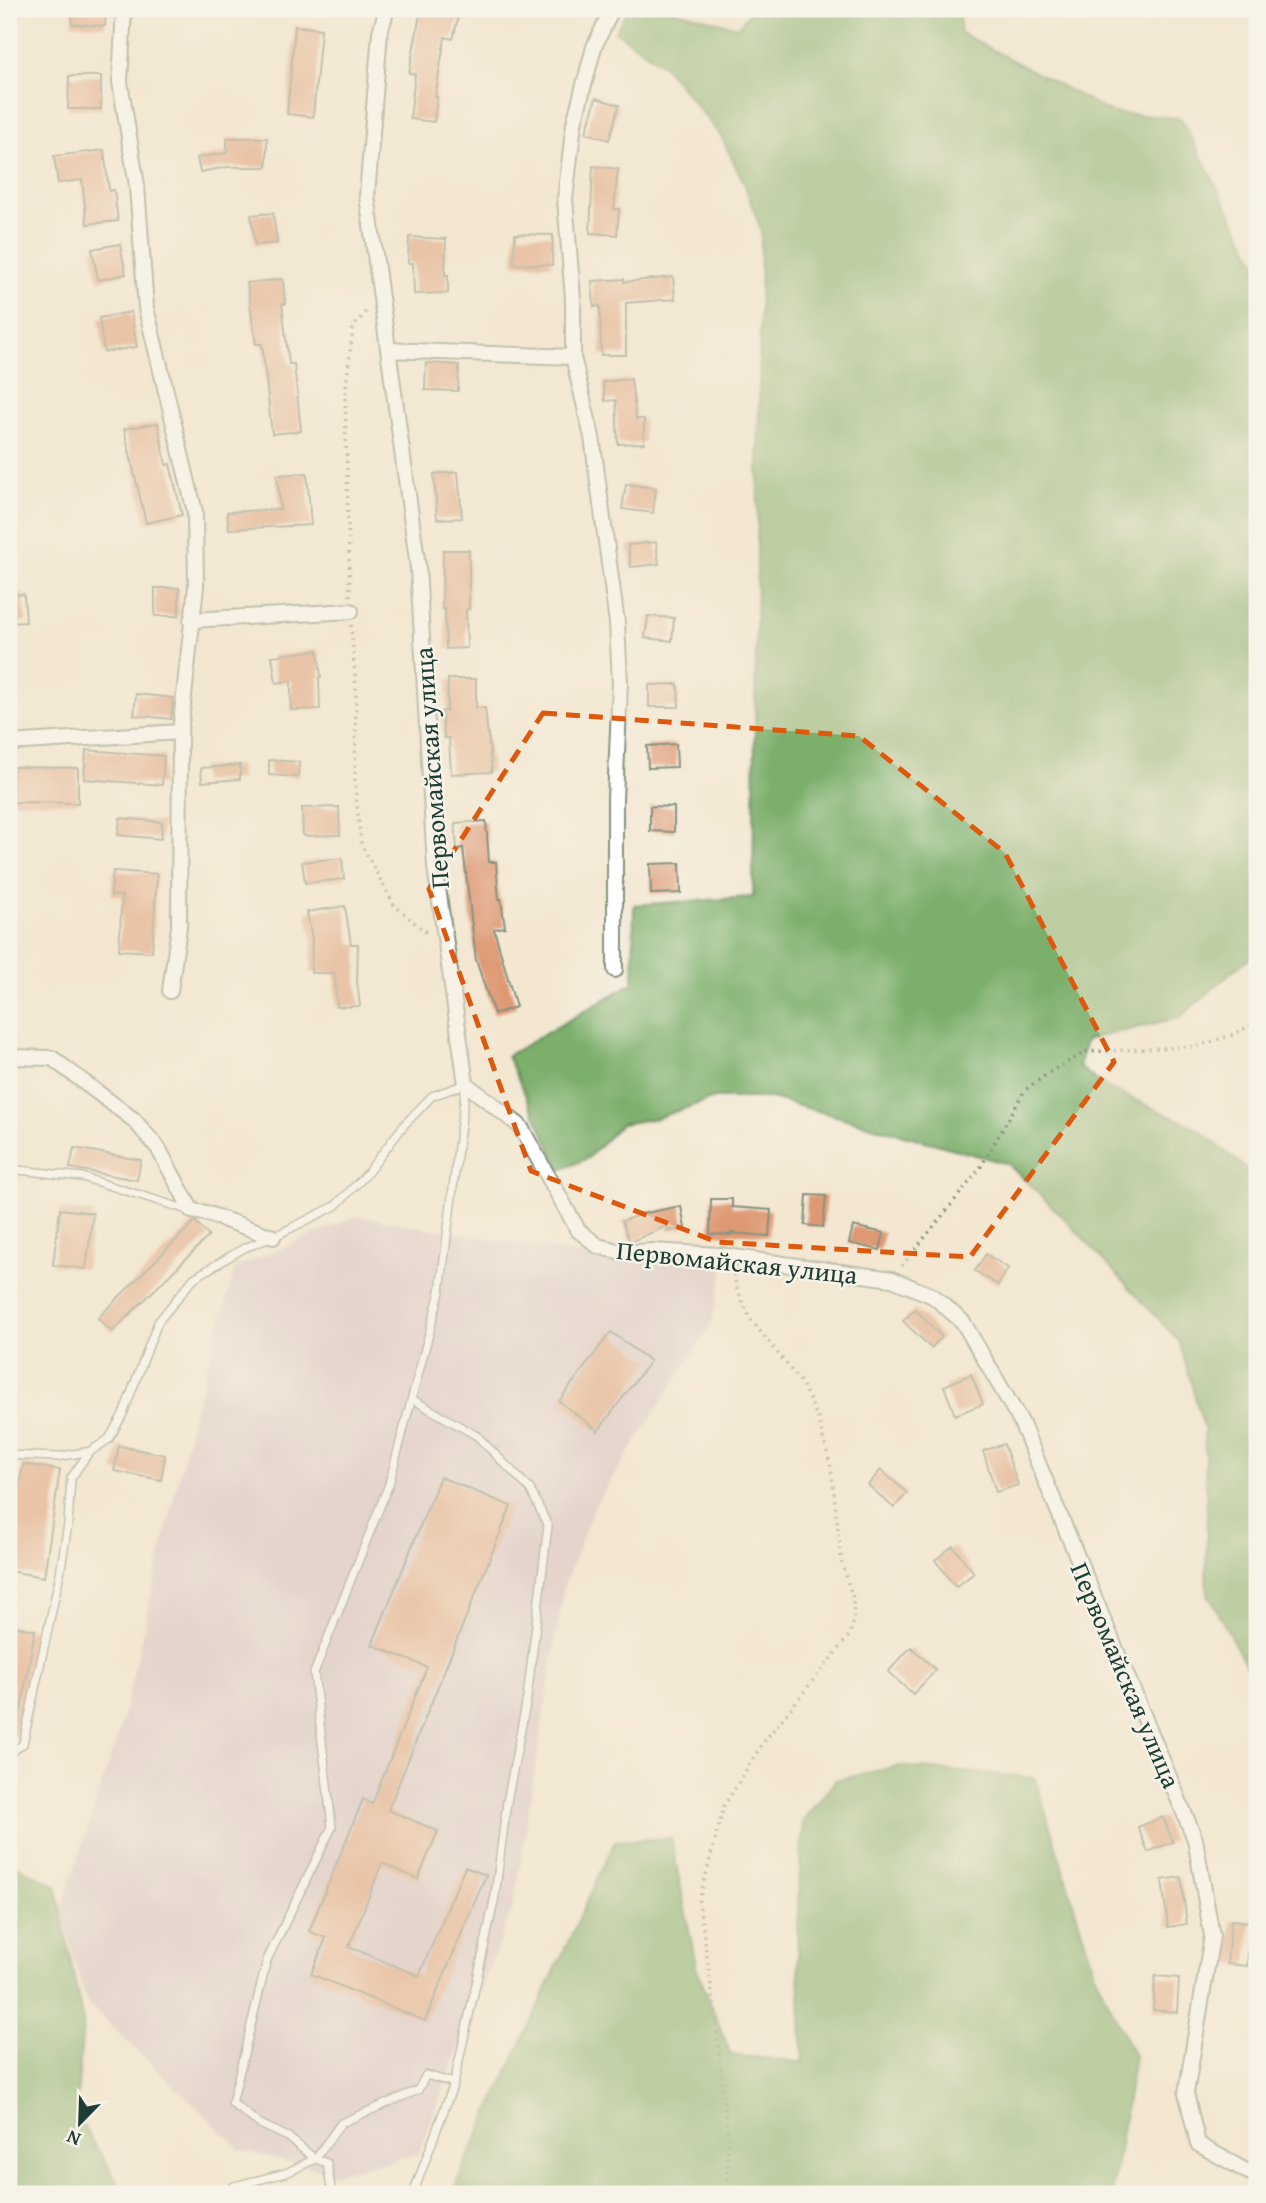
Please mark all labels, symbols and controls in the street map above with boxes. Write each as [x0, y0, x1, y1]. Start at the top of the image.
street label: Первомайская улица [403, 645, 459, 890]
street label: Первомайская улица [615, 1230, 860, 1294]
street label: Первомайская улица [1061, 1556, 1191, 1795]
north arrow [46, 2088, 116, 2158]
text: N [62, 2123, 85, 2154]

